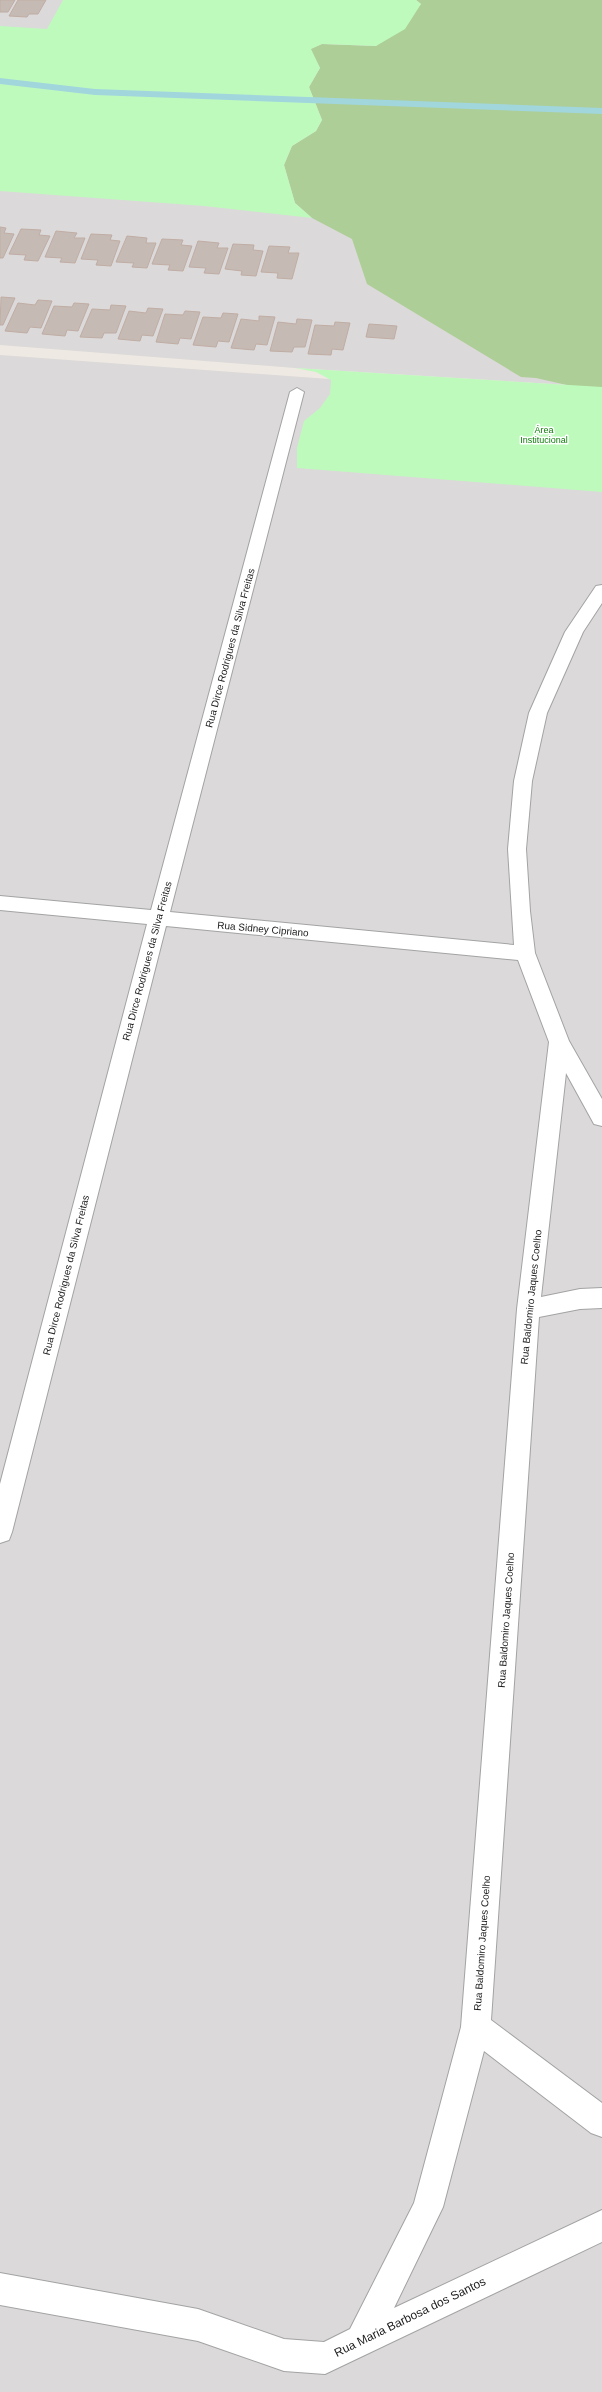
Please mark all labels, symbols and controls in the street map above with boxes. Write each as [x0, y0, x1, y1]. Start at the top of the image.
park label: Área Institucional [520, 425, 568, 445]
street label: Rua Dirce Rodrigues da Silva Freitas [203, 567, 257, 729]
street label: Rua Dirce Rodrigues da Silva Freitas [120, 880, 174, 1042]
street label: Rua Sidney Cipriano [217, 920, 310, 939]
street label: Rua Dirce Rodrigues da Silva Freitas [41, 1194, 91, 1356]
street label: Rua Baldomiro Jaques Coelho [518, 1229, 544, 1365]
street label: Rua Baldomiro Jaques Coelho [496, 1552, 516, 1688]
street label: Rua Baldomiro Jaques Coelho [472, 1875, 492, 2011]
street label: Rua Maria Barbosa dos Santos [332, 2274, 488, 2360]

